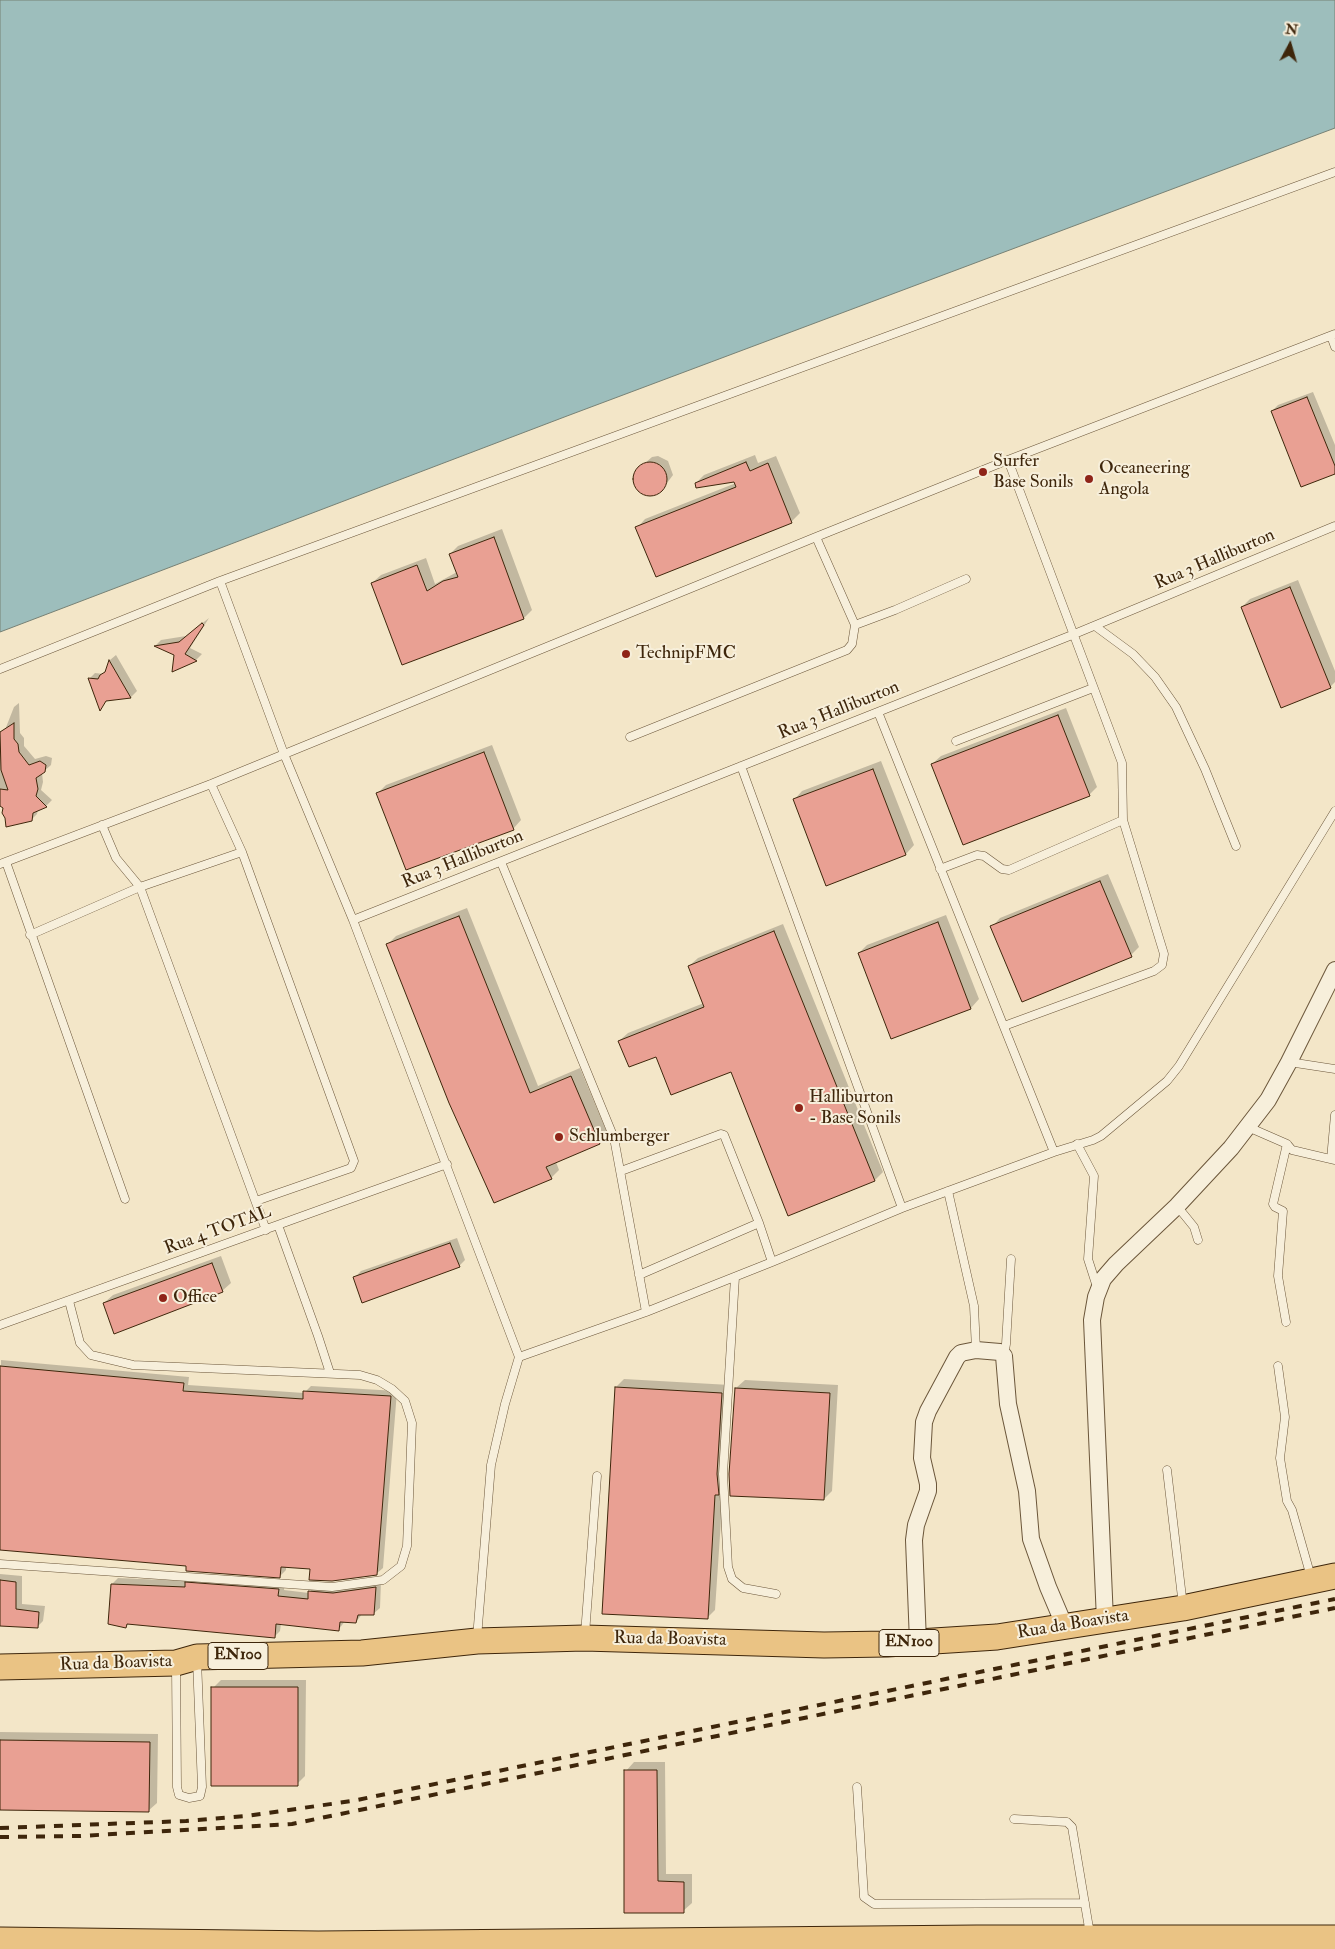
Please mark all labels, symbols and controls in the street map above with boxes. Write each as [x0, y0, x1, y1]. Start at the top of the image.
north arrow [1265, 20, 1315, 70]
text: N [1284, 20, 1299, 39]
place label: Surfer Base Sonils [993, 451, 1073, 494]
place label: Oceaneering Angola [1099, 458, 1190, 500]
marker: Surfer Base Sonils [977, 466, 989, 478]
marker: Oceaneering Angola [1083, 473, 1095, 485]
street label: Rua 3 Halliburton [1152, 525, 1278, 595]
place label: TechnipFMC [636, 643, 736, 665]
marker: TechnipFMC [620, 648, 632, 660]
street label: Rua 3 Halliburton [775, 677, 903, 745]
street label: Rua 3 Halliburton [399, 826, 527, 894]
place label: Halliburton - Base Sonils [809, 1087, 901, 1130]
marker: Halliburton - Base Sonils [793, 1102, 805, 1114]
place label: Schlumberger [569, 1126, 670, 1148]
marker: Schlumberger [553, 1131, 565, 1143]
street label: Rua 4 TOTAL [162, 1202, 274, 1260]
place label: Office [173, 1287, 217, 1309]
marker: Office [157, 1292, 169, 1304]
street label: Rua da Boavista [1016, 1606, 1130, 1644]
street label: Rua da Boavista [613, 1628, 727, 1652]
road number: EN100 [879, 1630, 939, 1656]
road number: EN100 [208, 1642, 268, 1670]
street label: Rua da Boavista [59, 1651, 173, 1677]

